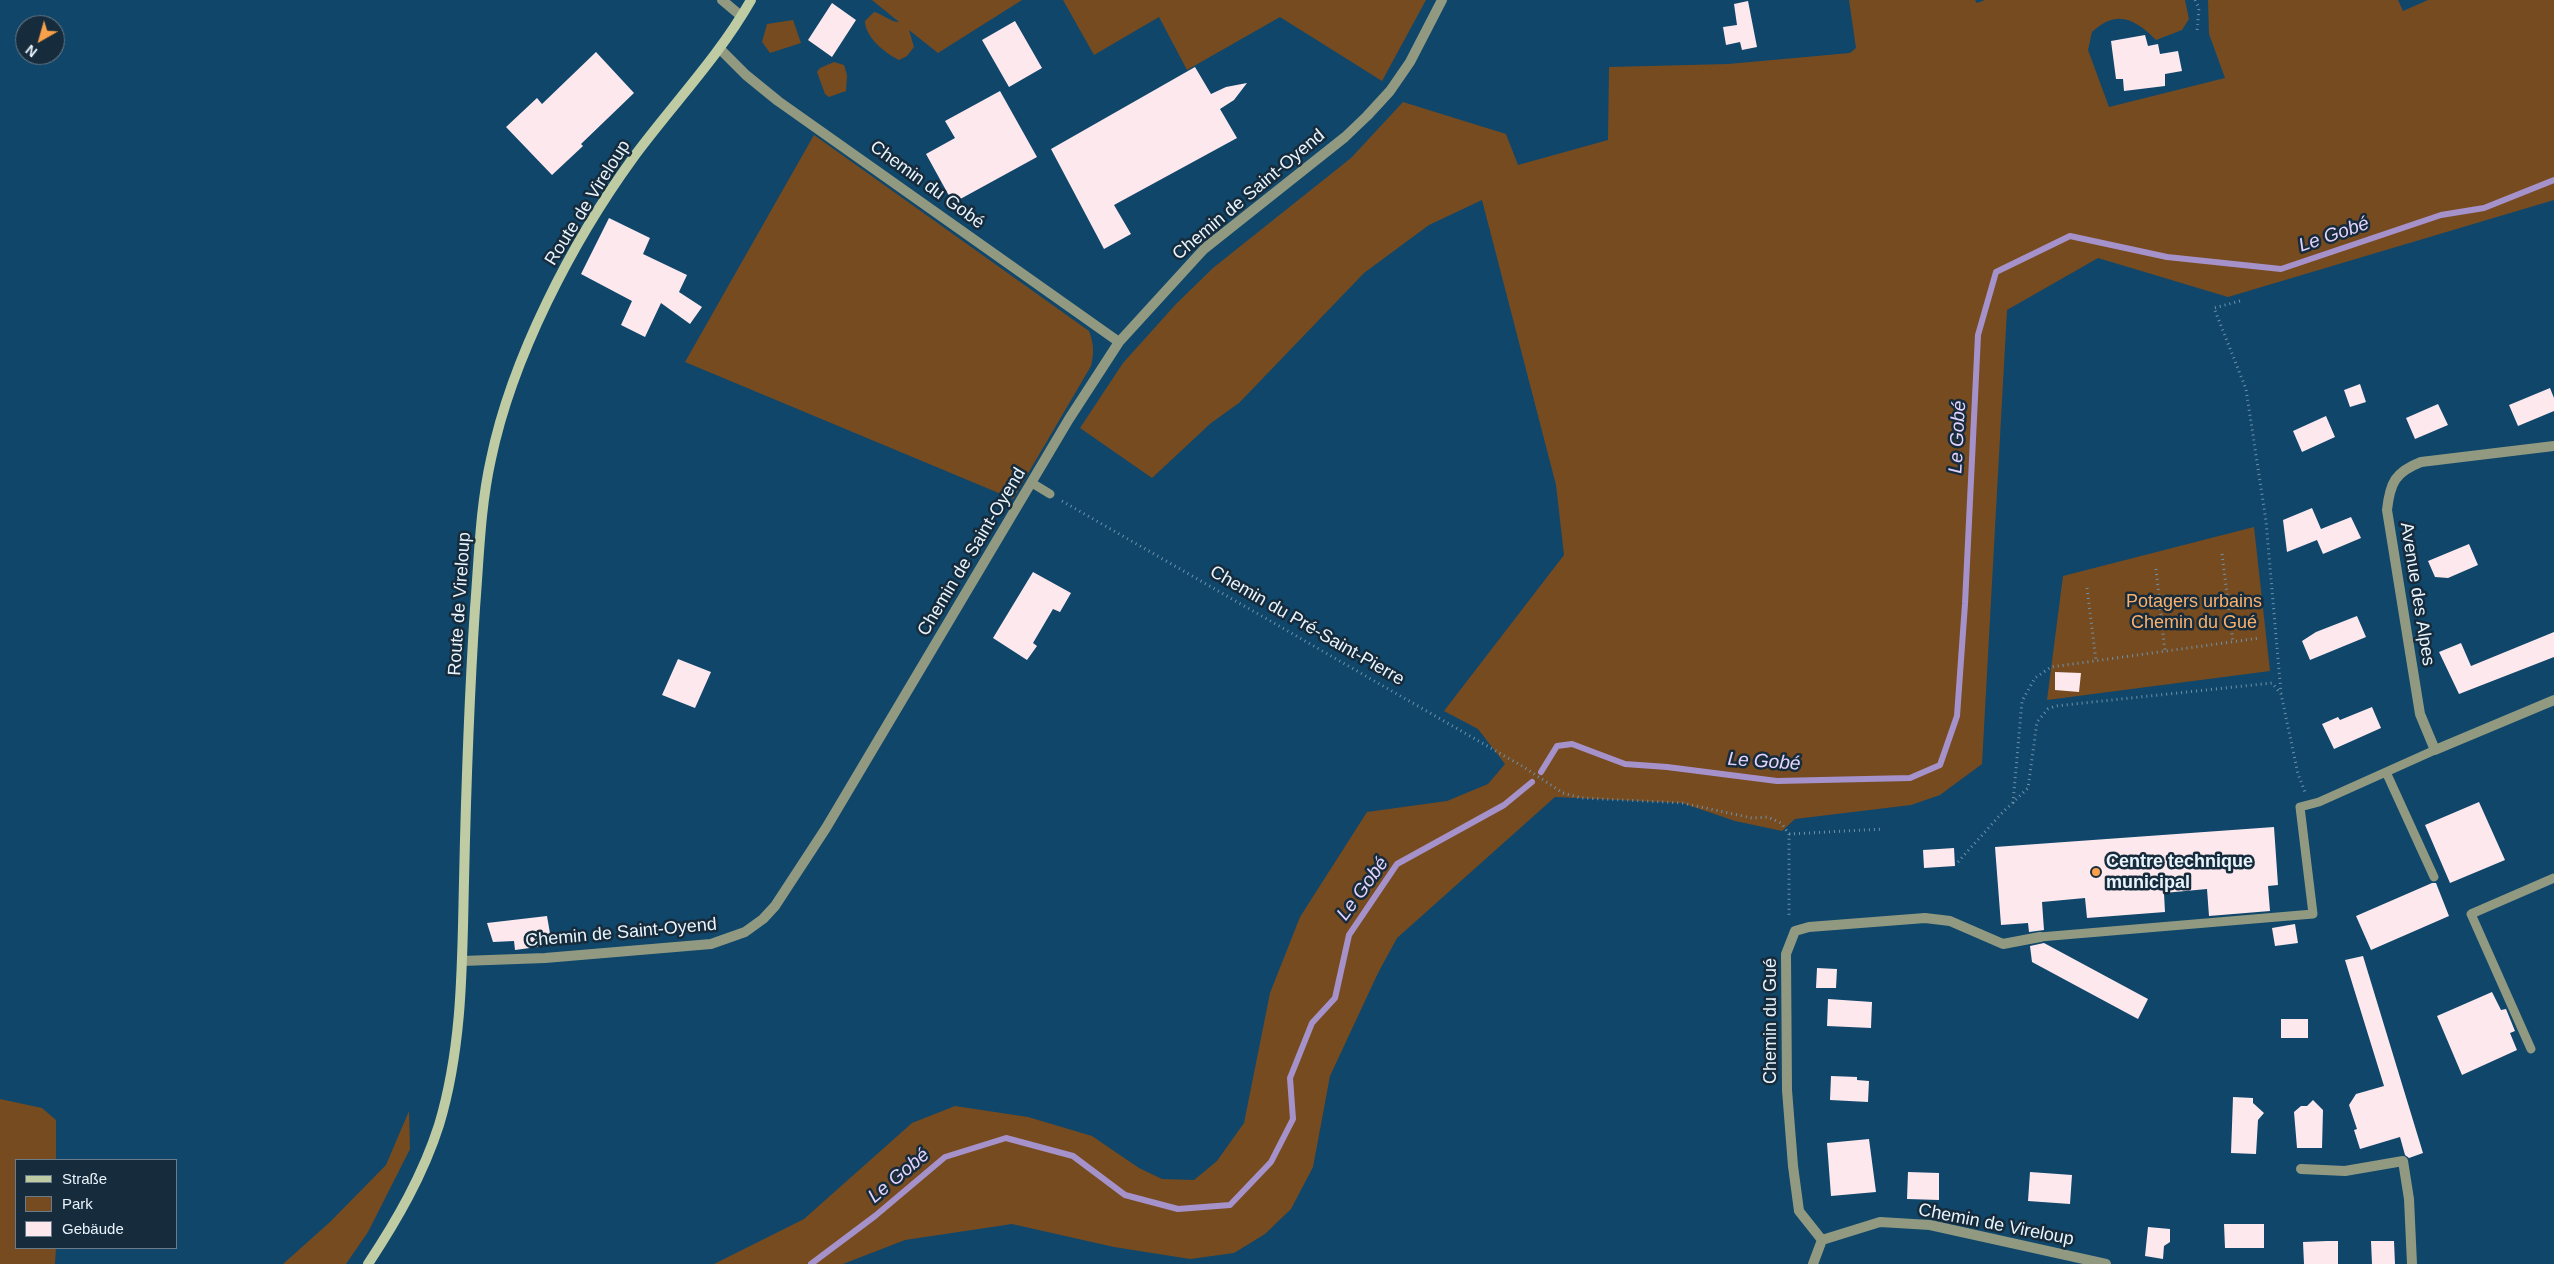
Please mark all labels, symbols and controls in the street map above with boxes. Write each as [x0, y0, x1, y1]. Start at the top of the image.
north arrow [15, 15, 65, 65]
text: N [22, 42, 40, 60]
street label: Chemin de Saint-Oyend [1168, 125, 1330, 265]
street label: Route de Vireloup [541, 136, 635, 270]
street label: Chemin du Gobé [866, 136, 988, 234]
water label: Le Gobé [2296, 212, 2372, 258]
water label: Le Gobé [1945, 400, 1971, 474]
street label: Chemin de Saint-Oyend [913, 464, 1031, 640]
street label: Avenue des Alpes [2395, 521, 2439, 667]
street label: Route de Vireloup [444, 532, 476, 676]
street label: Chemin du Pré-Saint-Pierre [1206, 561, 1408, 691]
park label: Potagers urbains Chemin du Gué [2126, 591, 2262, 634]
water label: Le Gobé [1727, 748, 1801, 776]
place label: Centre technique municipal [2106, 851, 2253, 894]
water label: Le Gobé [1332, 853, 1394, 925]
marker: Centre technique municipal [2090, 866, 2102, 878]
street label: Chemin de Saint-Oyend [524, 914, 718, 952]
street label: Chemin du Gué [1760, 958, 1782, 1084]
water label: Le Gobé [864, 1144, 934, 1208]
legend [15, 1159, 178, 1249]
text: Straße [62, 1170, 107, 1187]
text: Park [62, 1195, 93, 1212]
street label: Chemin de Vireloup [1917, 1199, 2075, 1251]
text: Gebäude [62, 1220, 124, 1237]

